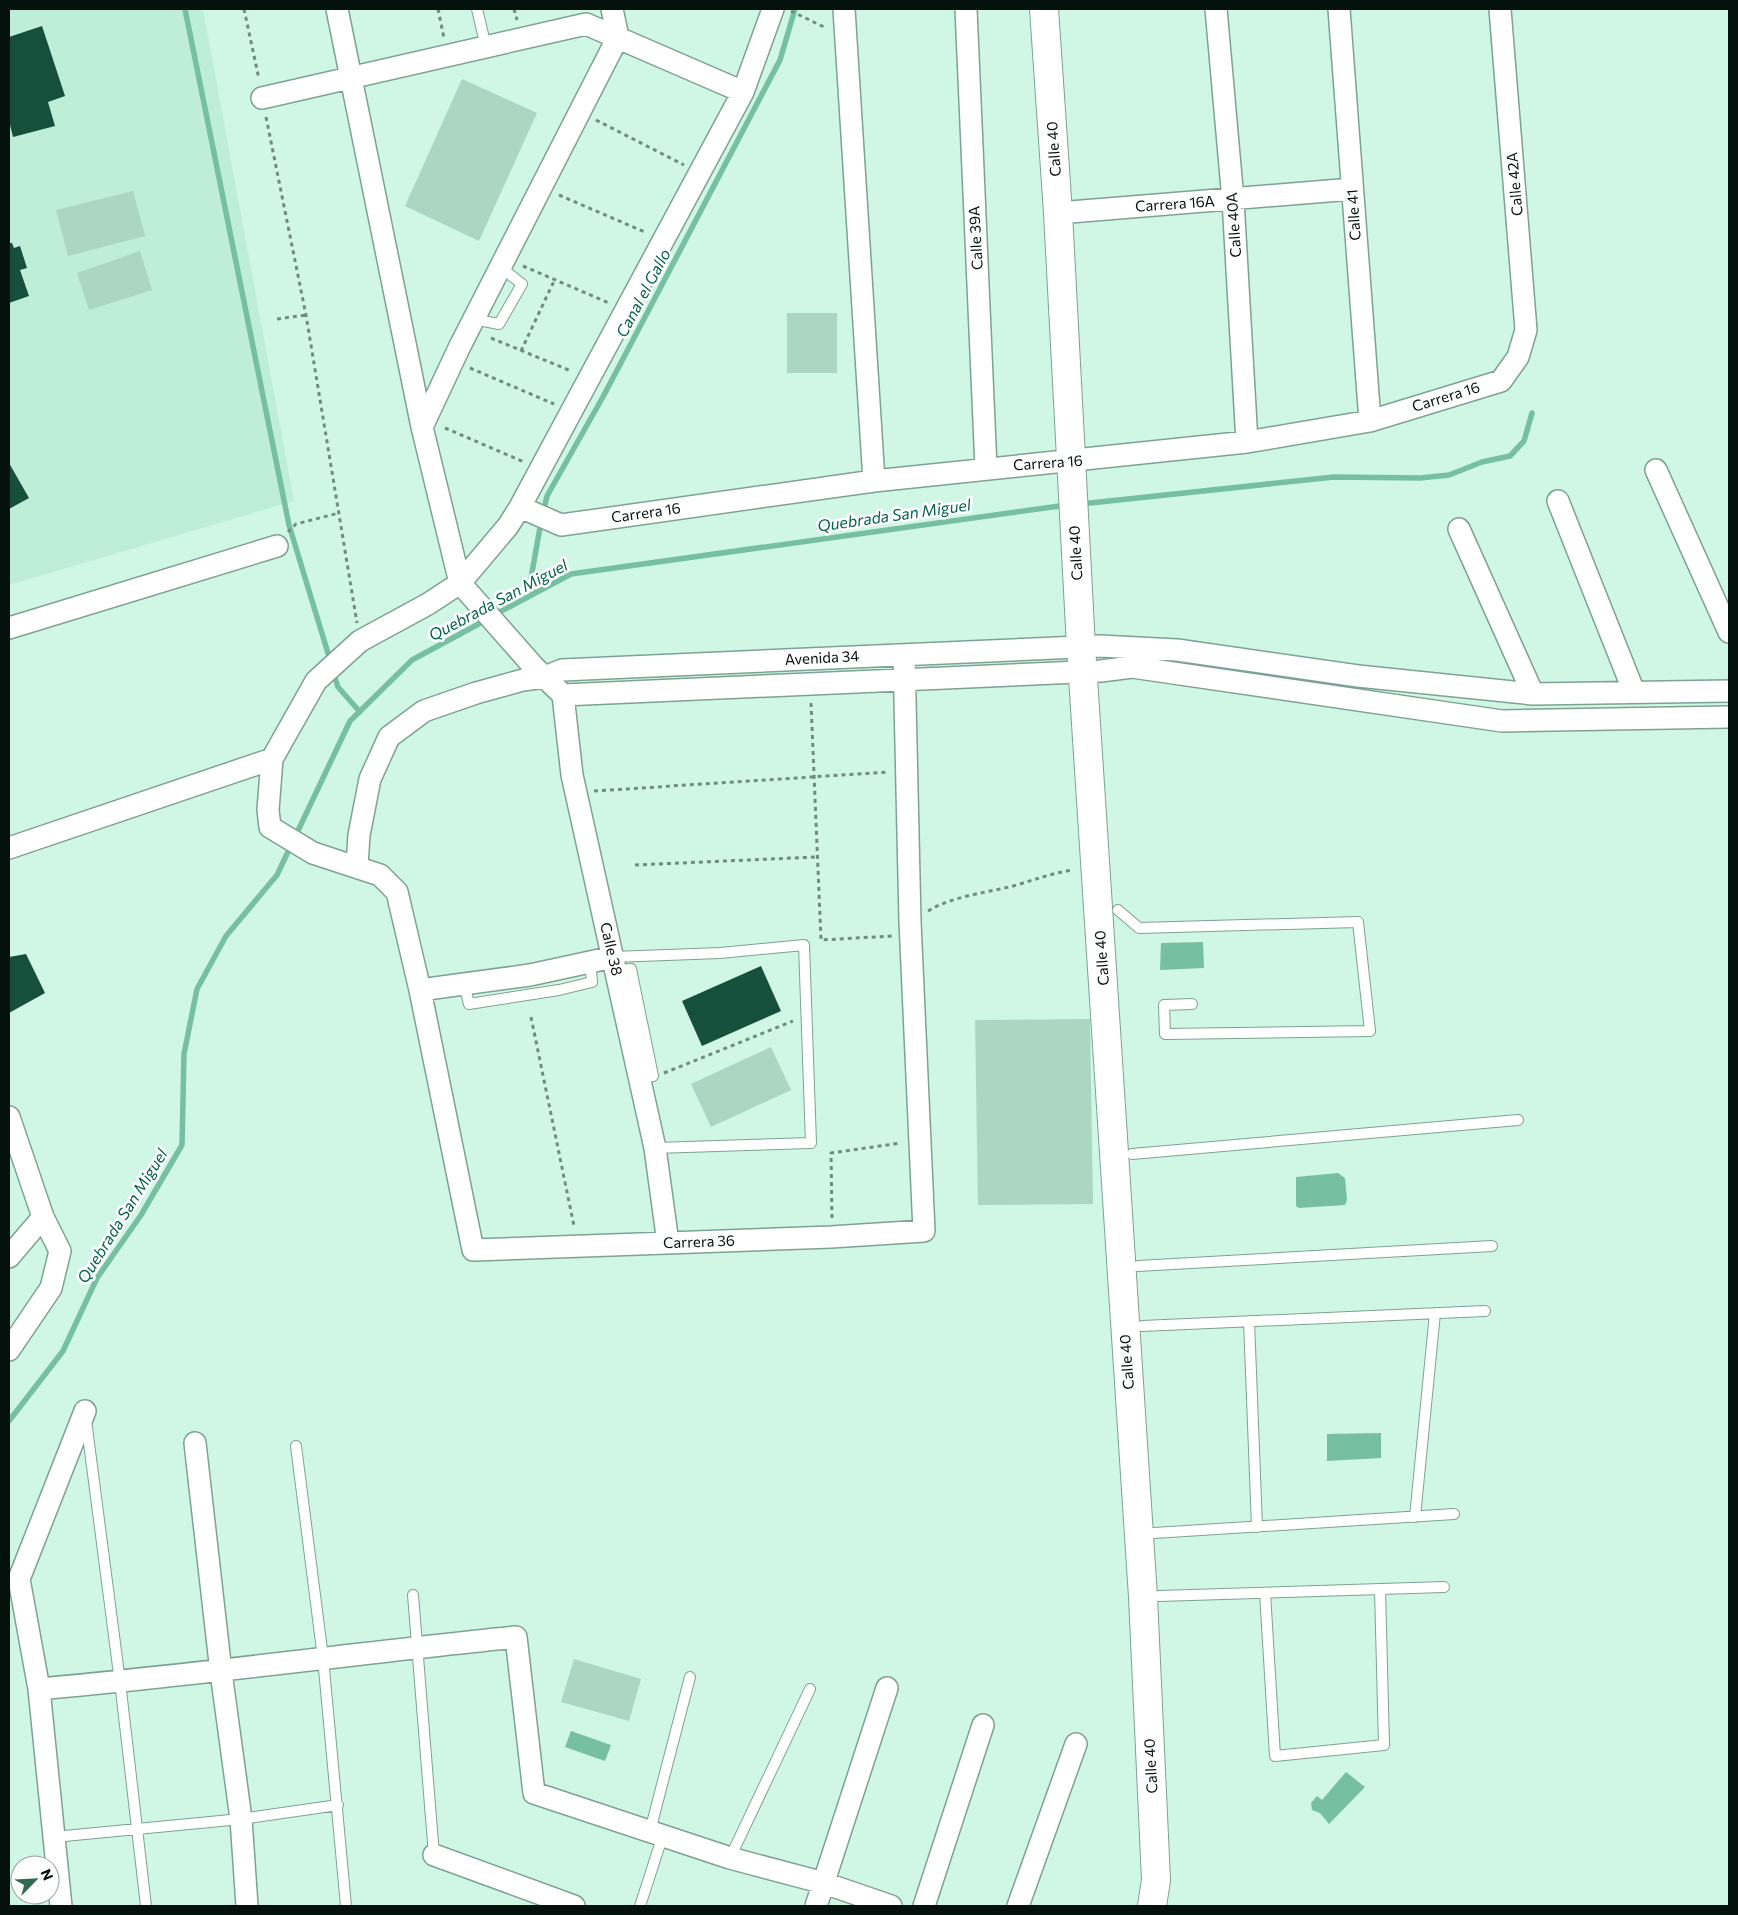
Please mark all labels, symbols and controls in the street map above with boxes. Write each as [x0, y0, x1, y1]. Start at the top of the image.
street label: Calle 40 [1042, 121, 1064, 177]
street label: Calle 42A [1502, 151, 1526, 217]
street label: Calle 41 [1342, 189, 1364, 241]
street label: Carrera 16A [1134, 191, 1215, 215]
street label: Calle 40A [1222, 192, 1244, 258]
street label: Calle 39A [964, 206, 986, 271]
water label: Canal el Gallo [611, 245, 674, 340]
street label: Carrera 16 [1410, 377, 1482, 415]
street label: Carrera 16 [1012, 451, 1083, 473]
water label: Quebrada San Miguel [816, 494, 973, 535]
street label: Carrera 16 [610, 498, 682, 526]
street label: Calle 40 [1065, 525, 1085, 581]
water label: Quebrada San Miguel [425, 554, 571, 644]
street label: Avenida 34 [784, 646, 860, 668]
street label: Calle 38 [597, 920, 627, 977]
street label: Calle 40 [1090, 930, 1112, 986]
water label: Quebrada San Miguel [73, 1144, 171, 1286]
street label: Carrera 36 [663, 1231, 735, 1251]
street label: Calle 40 [1115, 1334, 1137, 1390]
street label: Calle 40 [1140, 1738, 1160, 1794]
north arrow [10, 1855, 60, 1905]
text: N [37, 1866, 57, 1883]

